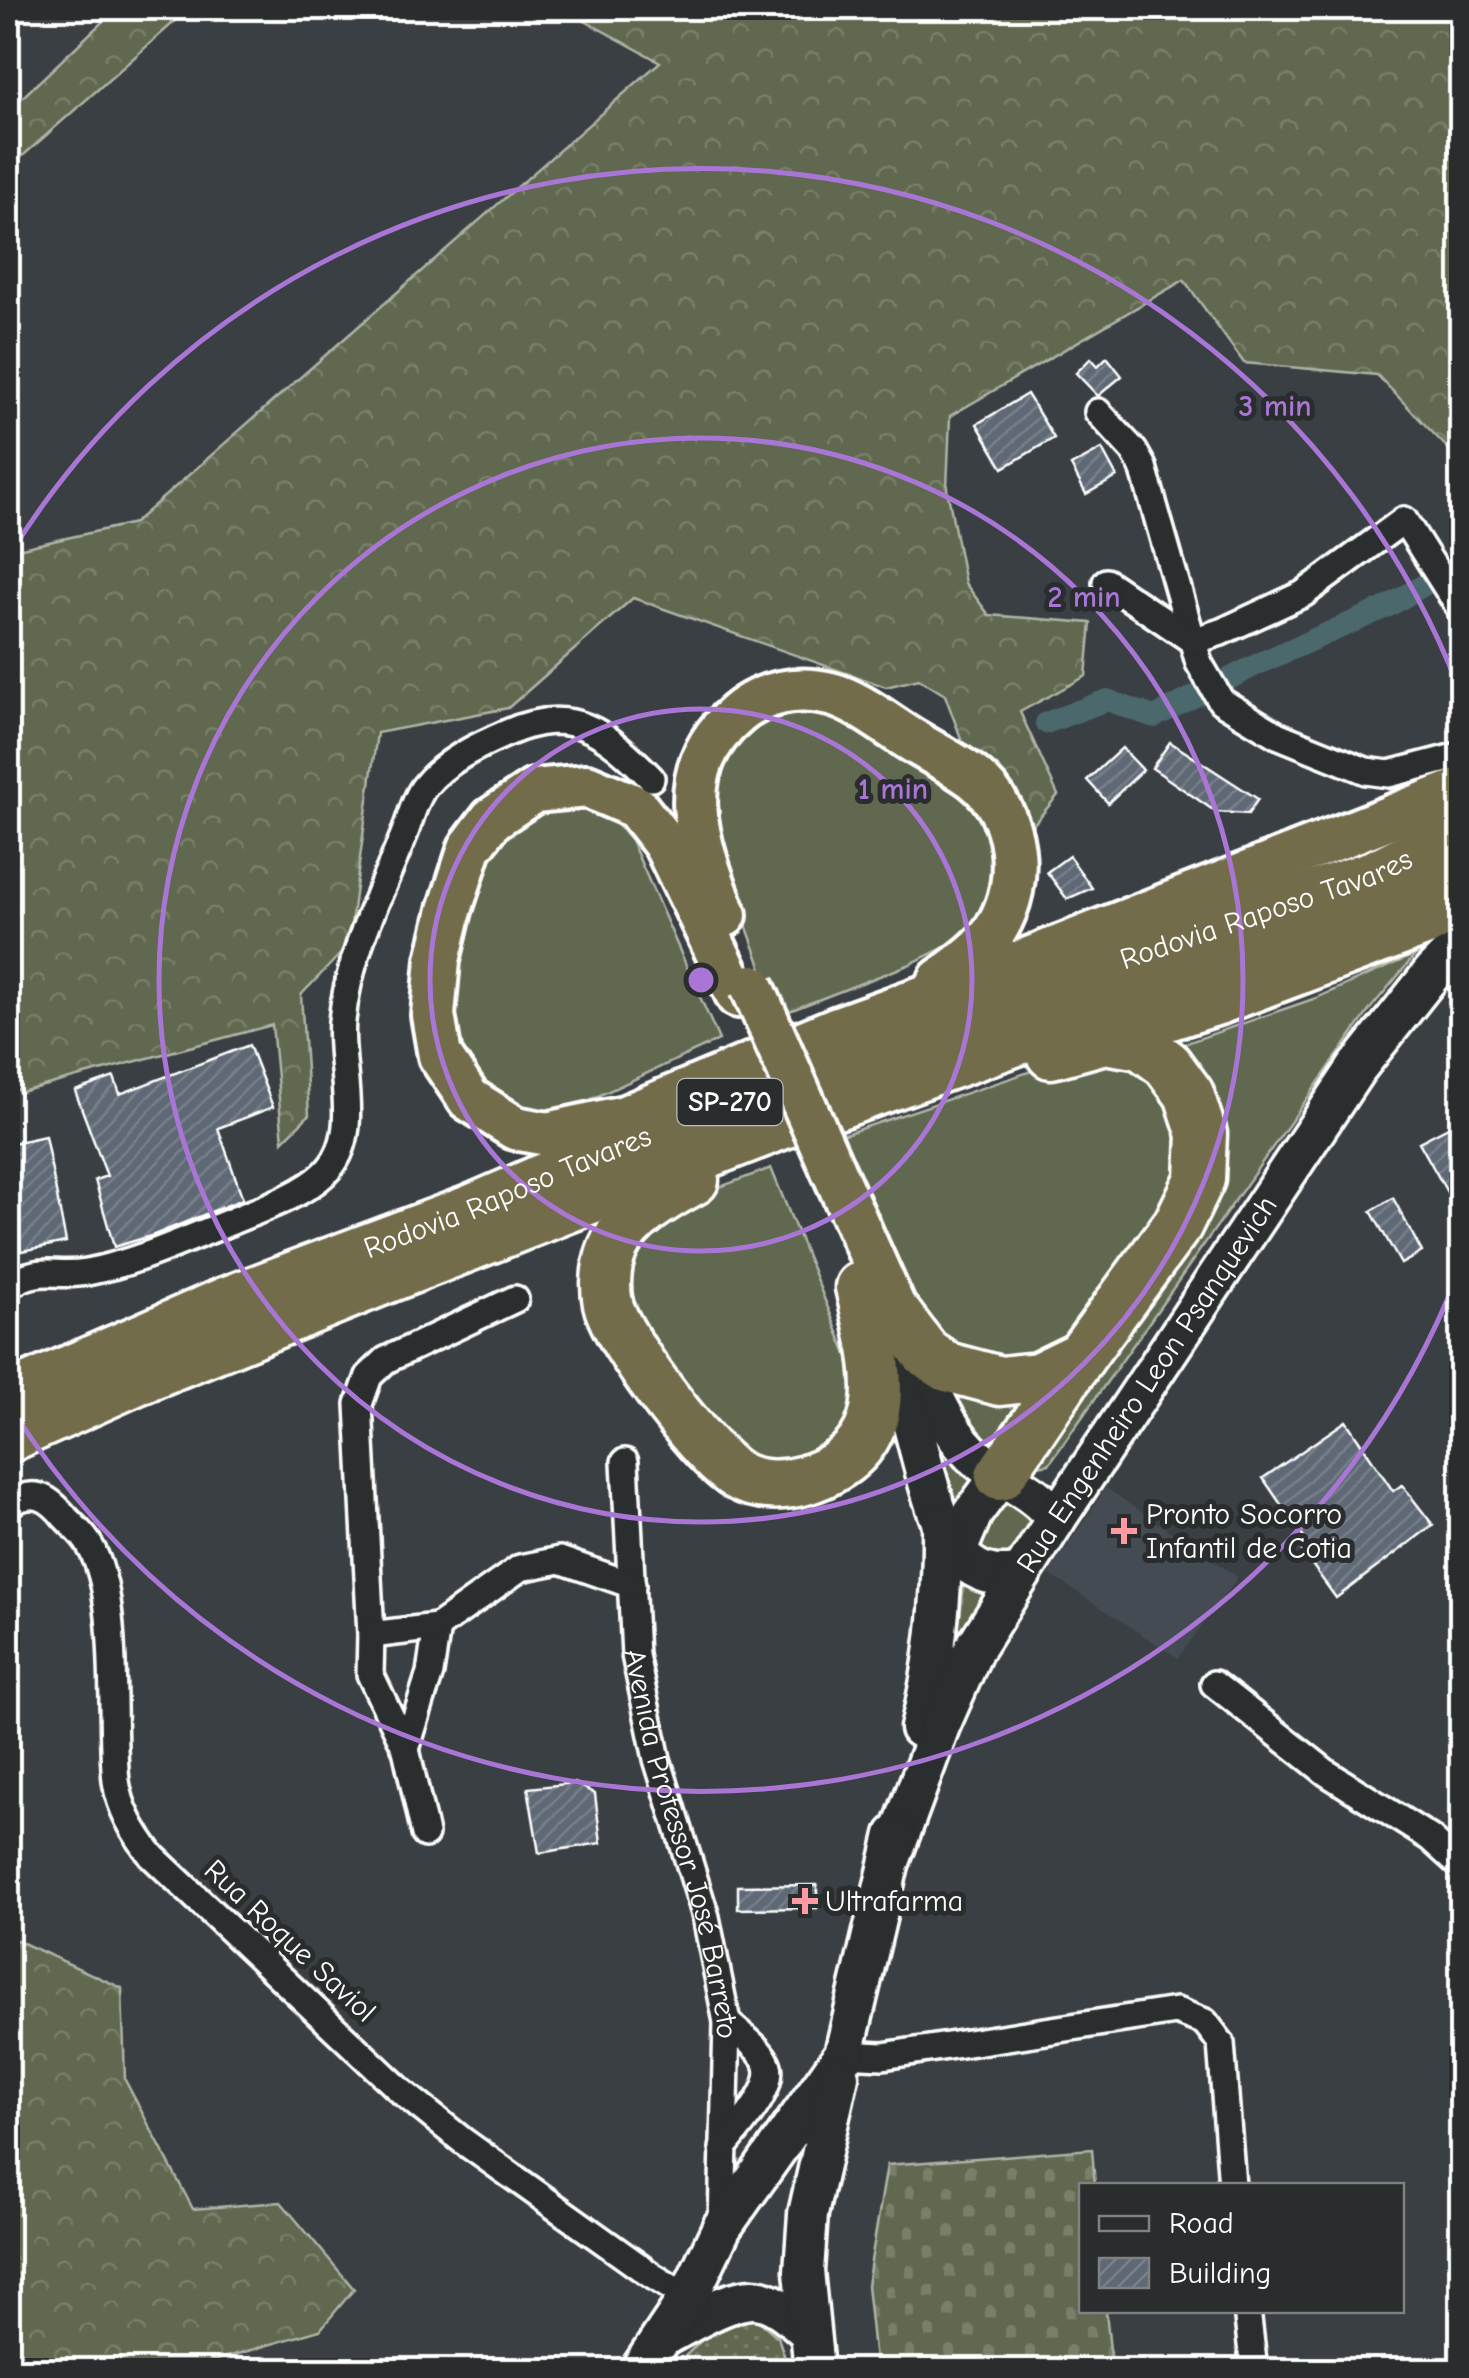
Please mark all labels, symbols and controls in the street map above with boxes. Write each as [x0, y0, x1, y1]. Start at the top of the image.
text: 3 min [1239, 389, 1311, 424]
text: 2 min [1047, 580, 1121, 615]
text: 1 min [858, 772, 928, 807]
street label: Rodovia Raposo Tavares [1116, 841, 1418, 977]
centre of rings [683, 962, 719, 998]
road number: SP-270 [678, 1079, 782, 1125]
street label: Rodovia Raposo Tavares [359, 1118, 656, 1266]
street label: Rua Engenheiro Leon Psanquevich [1009, 1189, 1284, 1579]
place label: Pronto Socorro Infantil de Cotia [1146, 1497, 1352, 1566]
marker: Pronto Socorro Infantil de Cotia [1111, 1518, 1137, 1544]
street label: Avenida Professor José Barreto [617, 1645, 745, 2039]
street label: Rua Roque Saviol [197, 1853, 383, 2029]
place label: Ultrafarma [825, 1884, 963, 1919]
marker: Ultrafarma [794, 1890, 816, 1912]
legend [1079, 2183, 1404, 2313]
text: Road [1169, 2206, 1234, 2241]
text: Building [1169, 2256, 1272, 2291]

